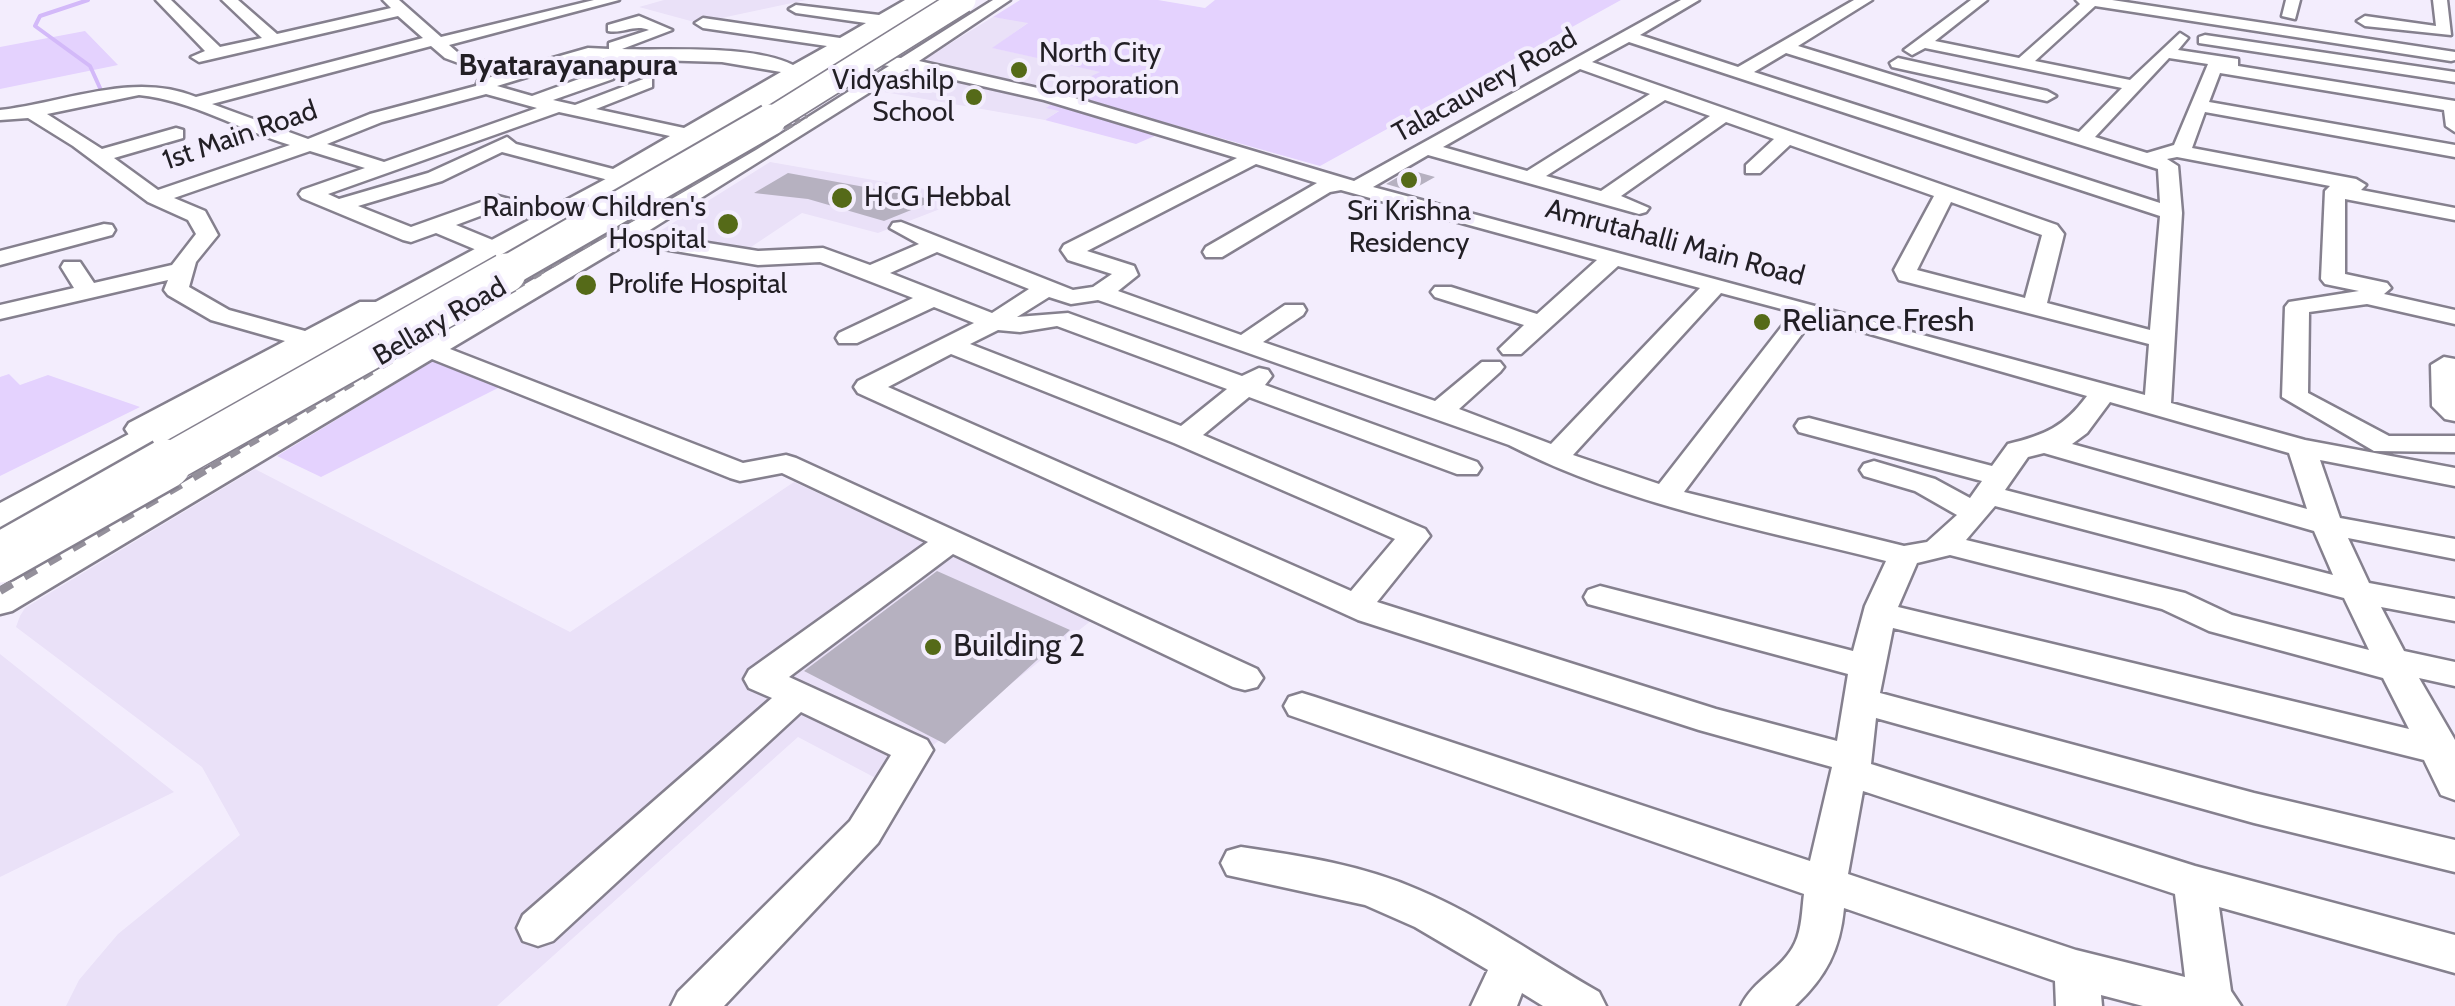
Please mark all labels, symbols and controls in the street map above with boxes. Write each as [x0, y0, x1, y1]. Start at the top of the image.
street label: Talacauvery Road [1387, 22, 1583, 150]
place label: North City Corporation [1039, 37, 1179, 103]
district label: Byatarayanapura [459, 48, 677, 84]
marker: North City Corporation [1008, 59, 1030, 81]
place label: Vidyashilp School [832, 64, 954, 130]
marker: Vidyashilp School [963, 86, 985, 108]
street label: 1st Main Road [158, 94, 322, 178]
marker: Sri Krishna Residency [1398, 169, 1420, 191]
place label: HCG Hebbal [864, 181, 1011, 215]
marker: HCG Hebbal [829, 185, 855, 211]
place label: Rainbow Children's Hospital [482, 191, 706, 257]
street label: Amrutahalli Main Road [1542, 192, 1808, 294]
place label: Sri Krishna Residency [1347, 195, 1471, 261]
marker: Rainbow Children's Hospital [715, 211, 741, 237]
place label: Prolife Hospital [608, 268, 787, 302]
street label: Bellary Road [368, 271, 512, 373]
marker: Prolife Hospital [573, 272, 599, 298]
place label: Reliance Fresh [1782, 303, 1975, 341]
marker: Reliance Fresh [1751, 311, 1773, 333]
place label: Building 2 [953, 628, 1085, 666]
marker: Building 2 [922, 636, 944, 658]

